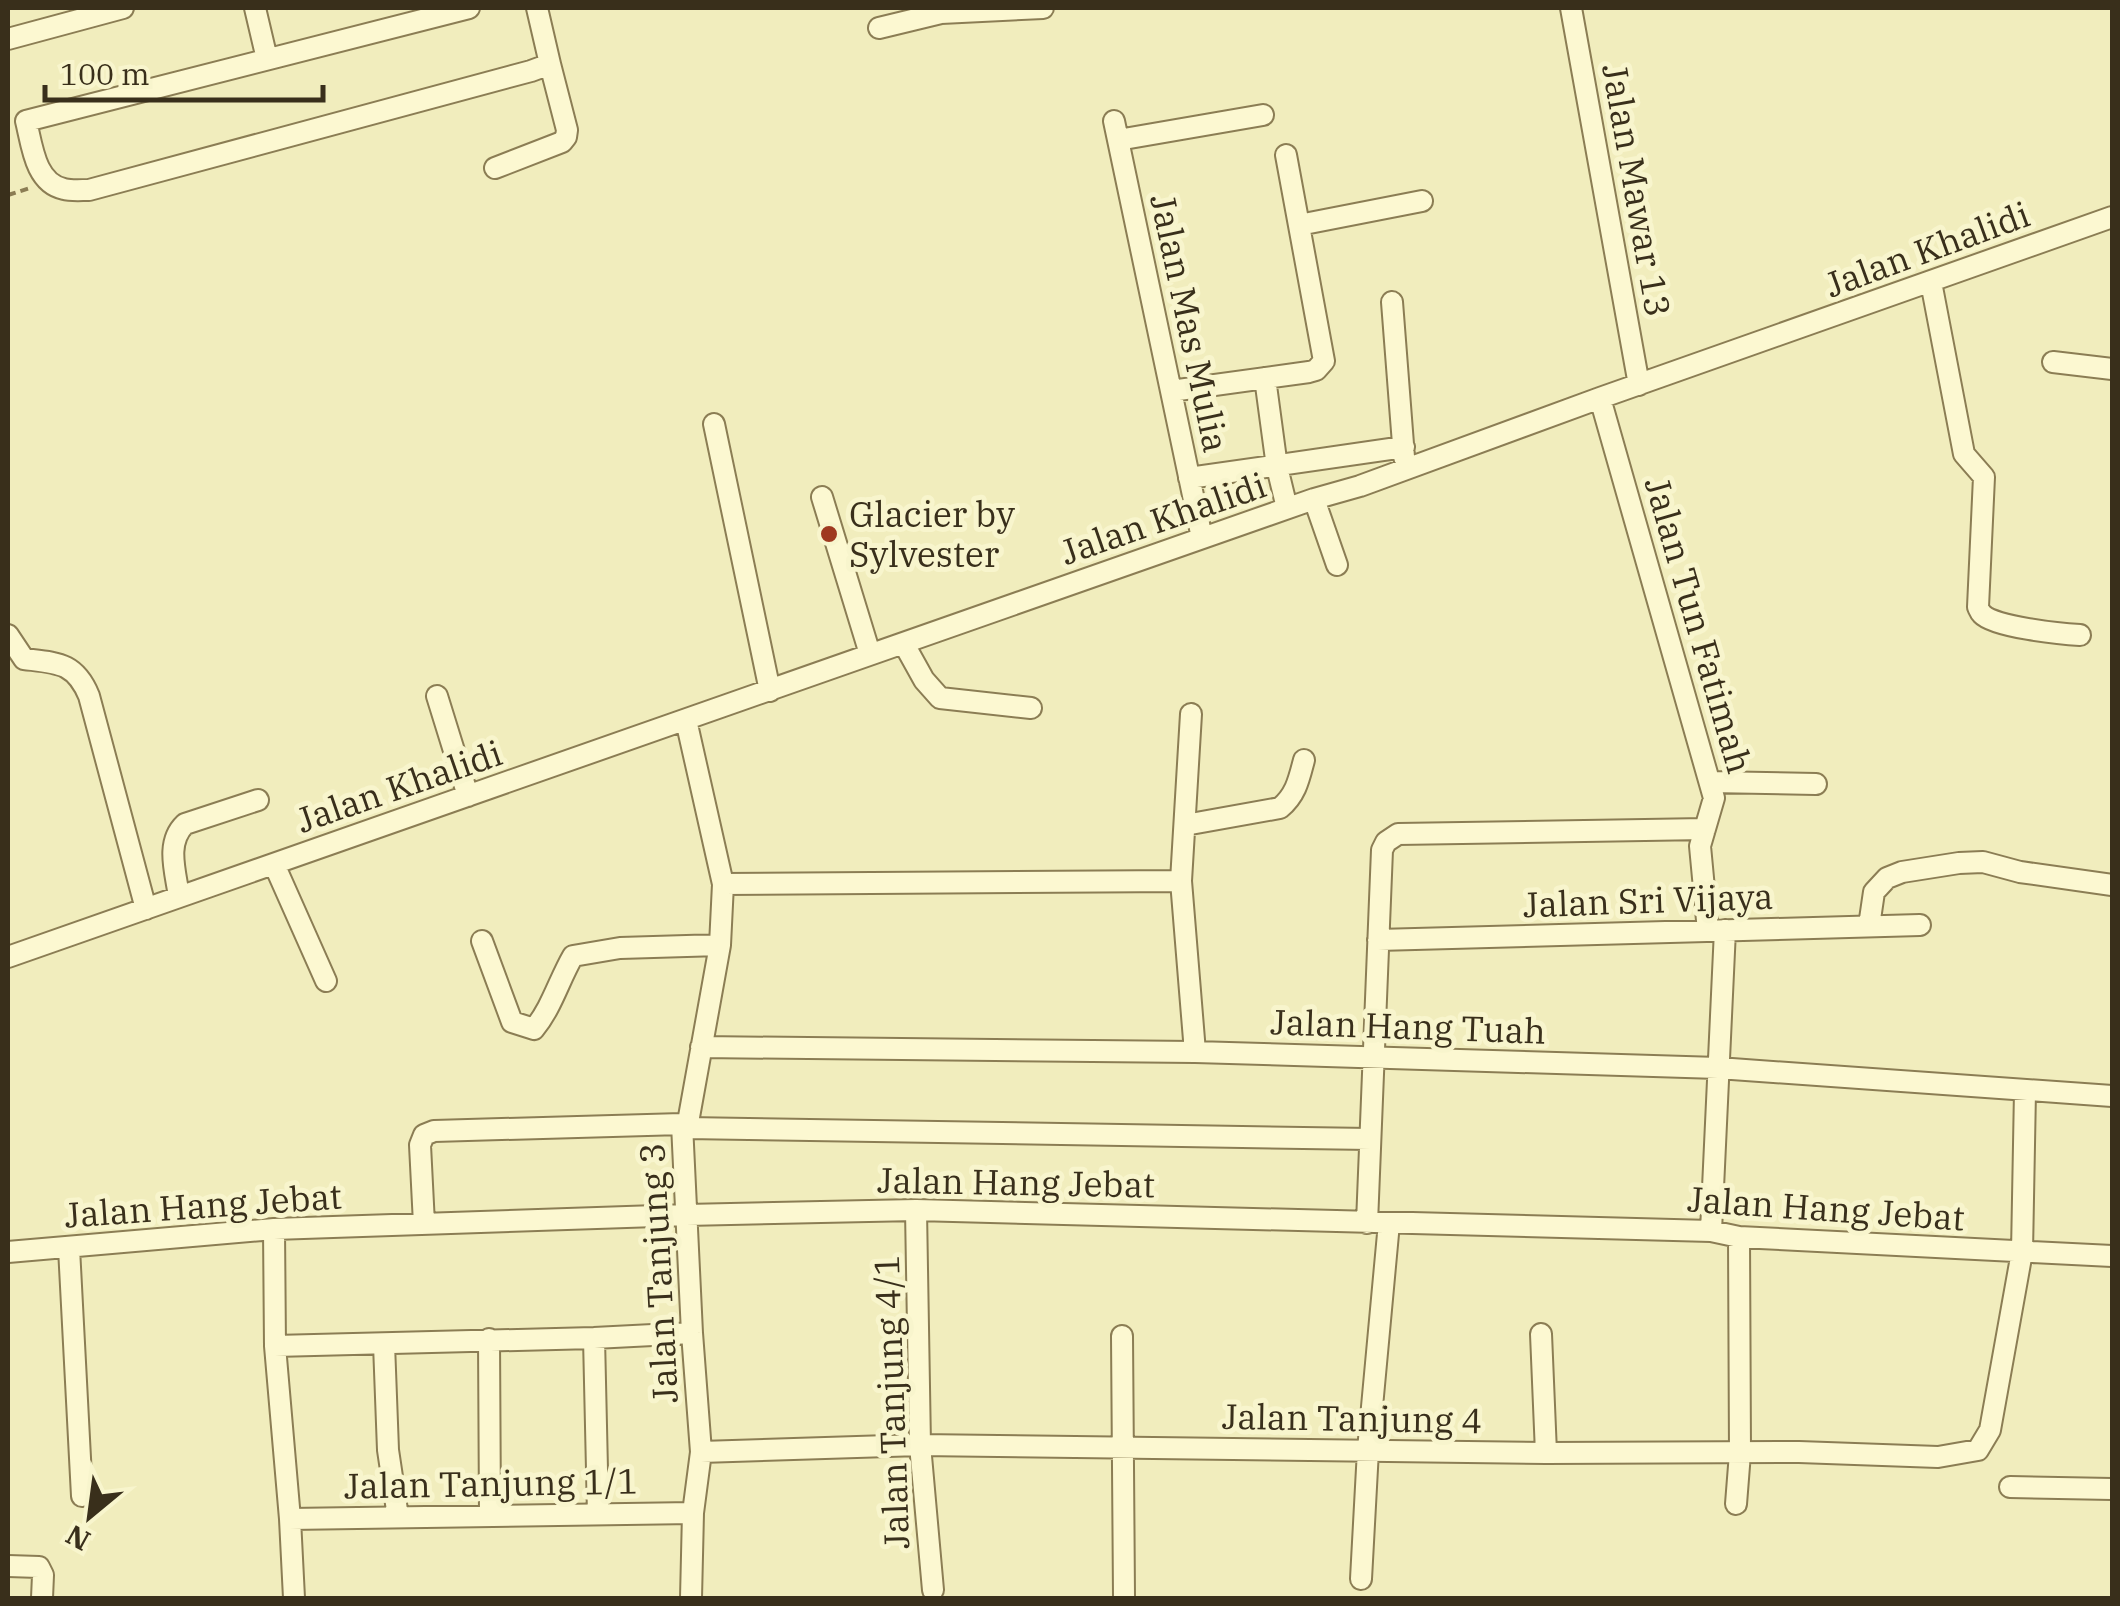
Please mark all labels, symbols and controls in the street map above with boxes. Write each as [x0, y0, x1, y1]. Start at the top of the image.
scale bar [45, 40, 322, 102]
text: 100 m [60, 54, 150, 93]
street label: Jalan Mawar 13 [1592, 60, 1682, 320]
street label: Jalan Mas Mulia [1140, 190, 1240, 456]
street label: Jalan Khalidi [1818, 191, 2036, 307]
street label: Jalan Khalidi [1054, 461, 1272, 575]
street label: Jalan Tun Fatimah [1635, 471, 1763, 779]
place label: Glacier by Sylvester [849, 491, 1015, 577]
marker: Glacier by Sylvester [818, 523, 840, 545]
street label: Jalan Khalidi [290, 729, 508, 843]
street label: Jalan Sri Vijaya [1522, 873, 1774, 927]
street label: Jalan Hang Tuah [1269, 998, 1547, 1054]
street label: Jalan Tanjung 3 [628, 1142, 688, 1404]
street label: Jalan Hang Jebat [877, 1157, 1155, 1207]
street label: Jalan Hang Jebat [63, 1172, 343, 1238]
street label: Jalan Hang Jebat [1686, 1175, 1966, 1241]
street label: Jalan Tanjung 4/1 [863, 1254, 919, 1550]
street label: Jalan Tanjung 4 [1221, 1393, 1483, 1443]
street label: Jalan Tanjung 1/1 [343, 1457, 639, 1509]
north arrow [40, 1466, 140, 1566]
text: N [59, 1517, 96, 1560]

